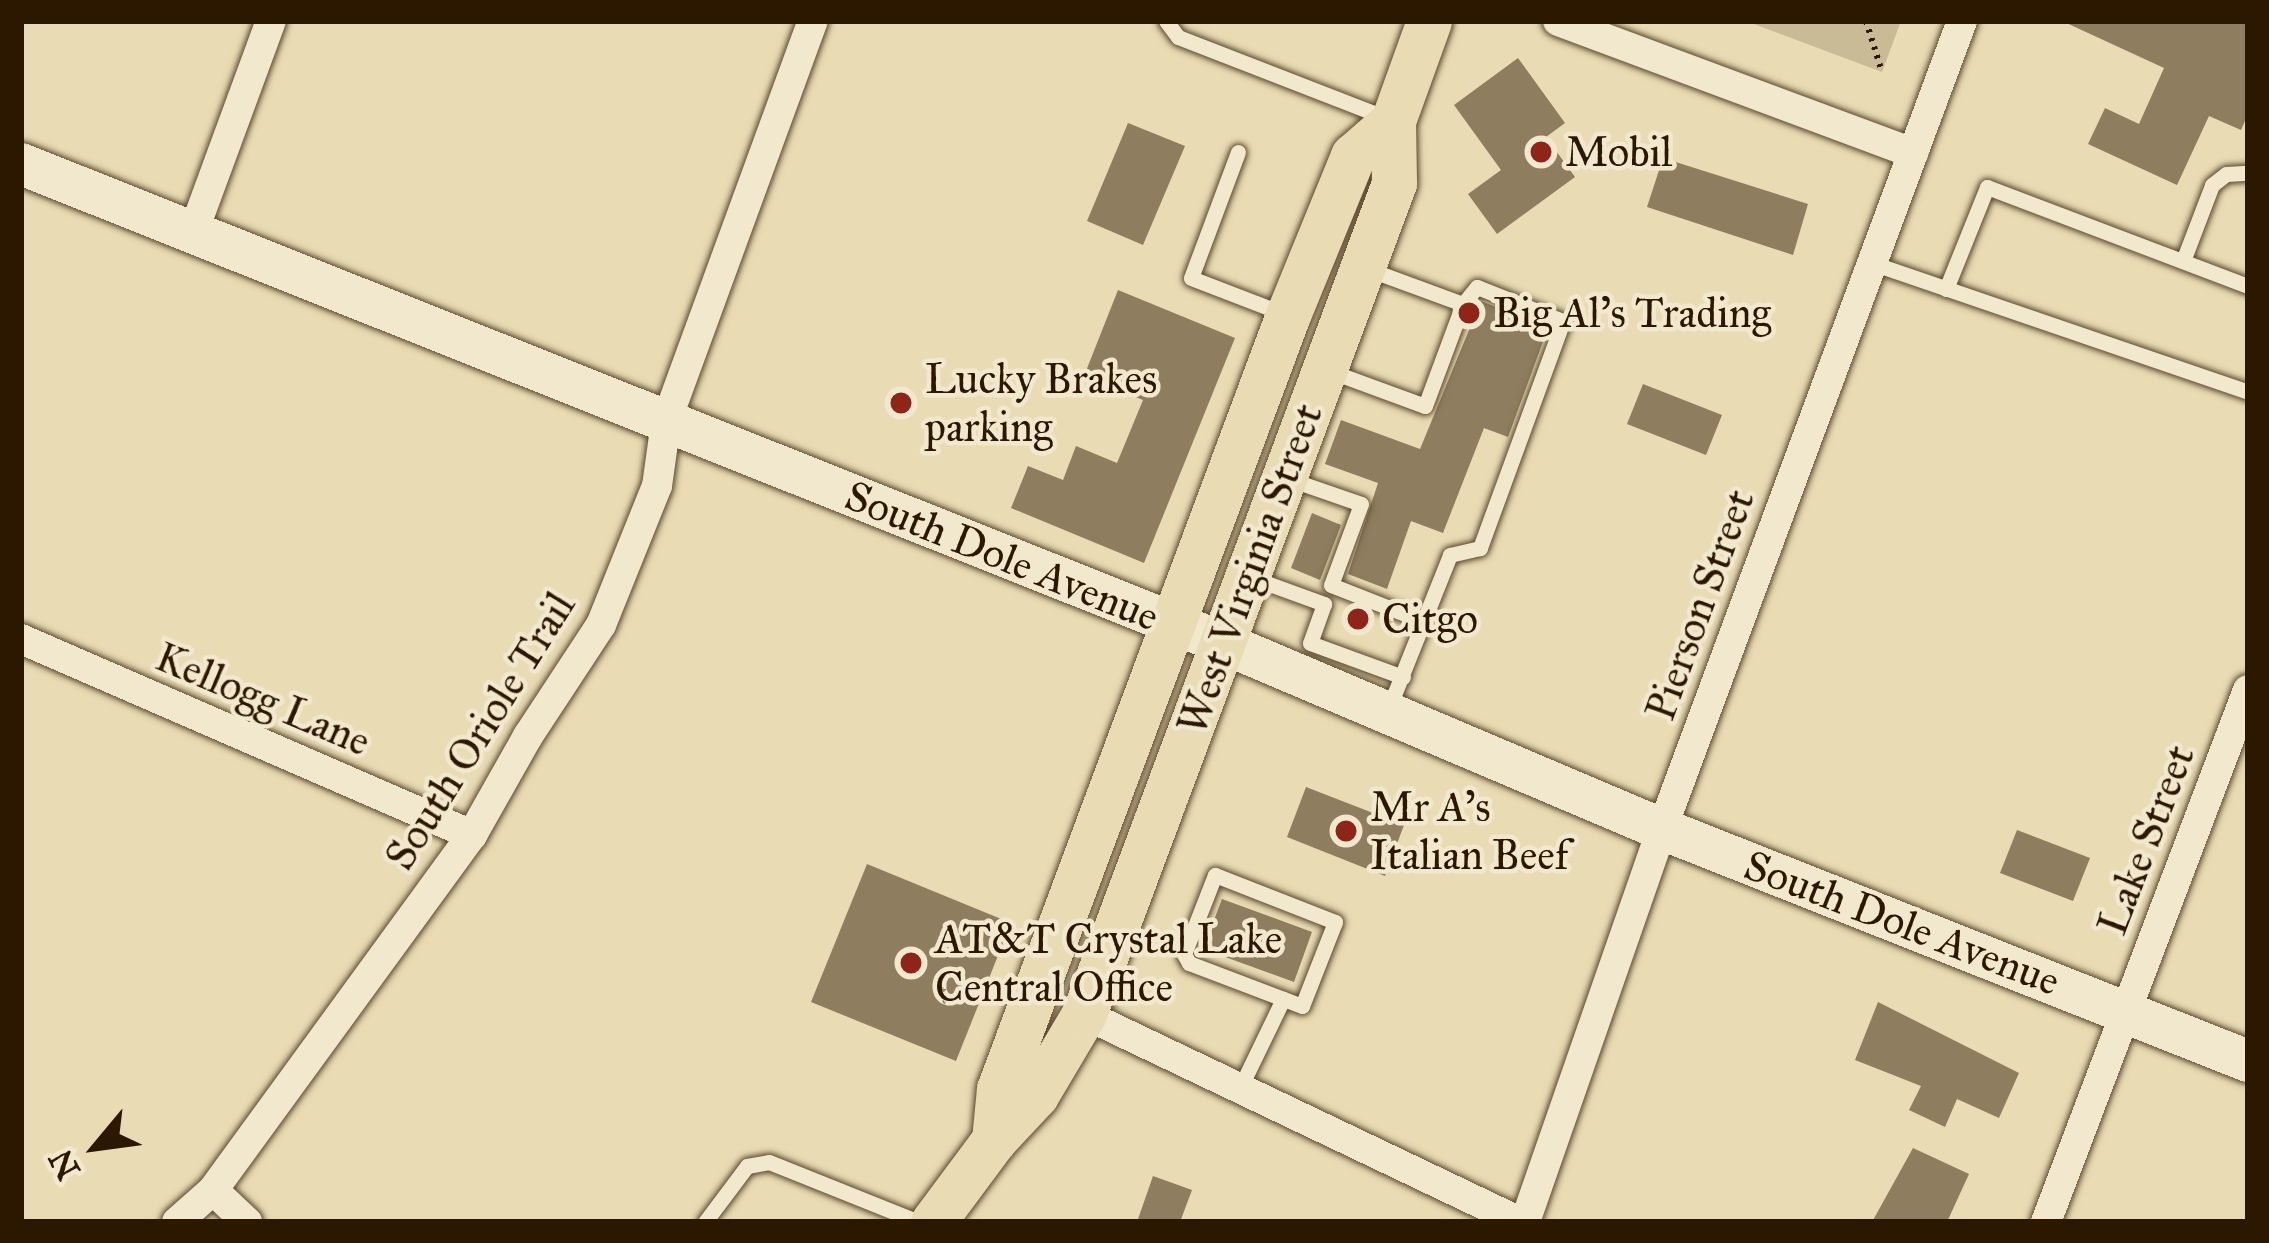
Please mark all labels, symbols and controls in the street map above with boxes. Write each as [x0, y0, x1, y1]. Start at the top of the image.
place label: Mobil [1565, 127, 1672, 177]
marker: Mobil [1528, 139, 1554, 165]
place label: Big Al's Trading [1493, 288, 1771, 338]
marker: Big Al's Trading [1456, 300, 1482, 326]
place label: Lucky Brakes parking [925, 354, 1157, 452]
marker: Lucky Brakes parking [888, 390, 914, 416]
street label: West Virginia Street [1167, 397, 1333, 741]
street label: South Dole Avenue [838, 470, 1166, 642]
street label: Pierson Street [1635, 483, 1765, 727]
street label: South Oriole Trail [374, 583, 586, 879]
place label: Citgo [1382, 594, 1478, 644]
marker: Citgo [1345, 606, 1371, 632]
street label: Kellogg Lane [148, 631, 378, 767]
street label: Lake Street [2087, 738, 2205, 942]
place label: Mr A's Italian Beef [1370, 782, 1569, 880]
marker: Mr A's Italian Beef [1333, 818, 1359, 844]
street label: South Dole Avenue [1737, 840, 2067, 1006]
place label: AT&T Crystal Lake Central Office [935, 914, 1282, 1012]
marker: AT&T Crystal Lake Central Office [898, 950, 924, 976]
north arrow [36, 1087, 156, 1207]
text: N [40, 1143, 89, 1186]

